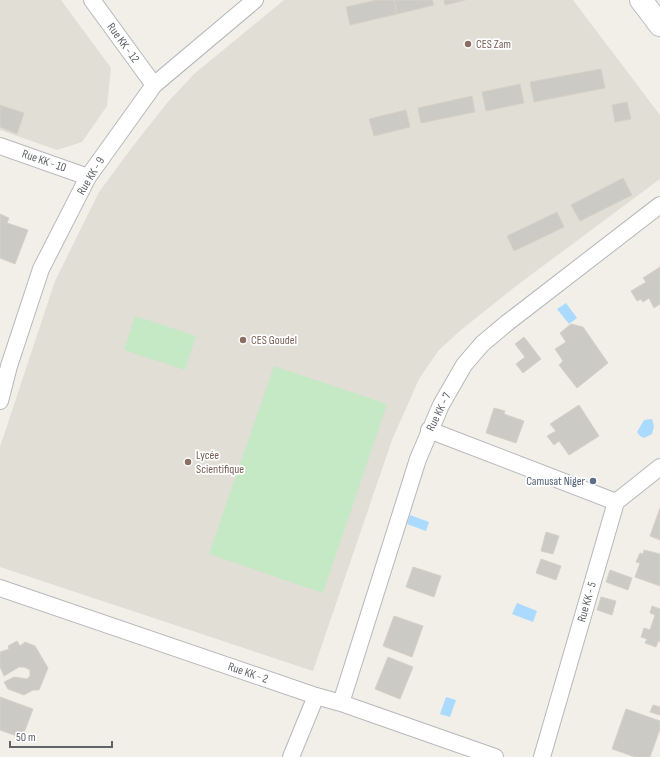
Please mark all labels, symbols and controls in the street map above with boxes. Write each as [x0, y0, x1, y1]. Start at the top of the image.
street label: Rue KK - 12 [104, 20, 143, 66]
place label: CES Zam [476, 37, 511, 52]
marker: CES Zam [463, 39, 473, 49]
street label: Rue KK - 10 [20, 146, 68, 176]
street label: Rue KK - 9 [74, 154, 108, 198]
place label: CES Goudel [251, 333, 297, 348]
marker: CES Goudel [238, 335, 248, 345]
street label: Rue KK - 7 [423, 390, 455, 434]
place label: Lycée Scientifique [196, 448, 244, 477]
marker: Lycée Scientifique [183, 457, 193, 467]
place label: Camusat Niger [526, 474, 586, 489]
marker: Camusat Niger [588, 476, 598, 486]
street label: Rue KK - 5 [574, 580, 600, 624]
street label: Rue KK - 2 [226, 659, 270, 687]
scale bar [10, 723, 112, 749]
text: 50 m [16, 730, 36, 745]

